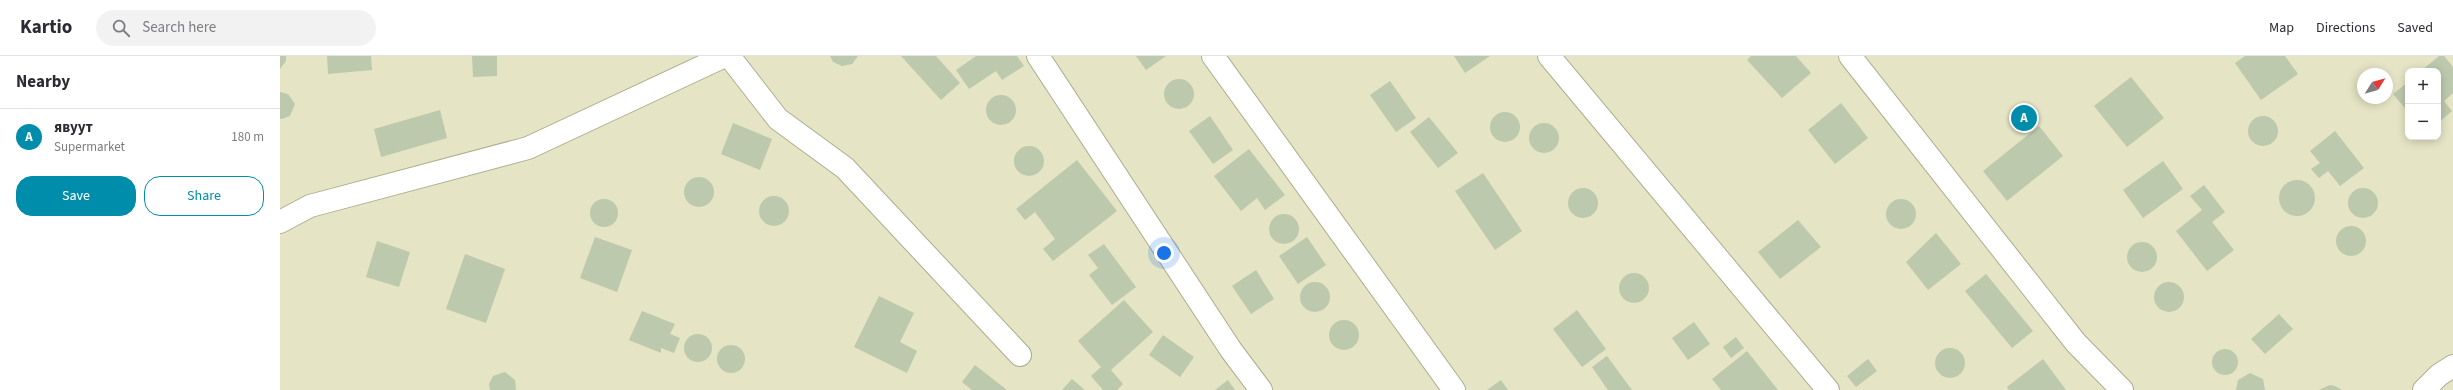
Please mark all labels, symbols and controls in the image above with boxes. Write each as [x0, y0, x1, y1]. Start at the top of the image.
search box [96, 10, 376, 46]
text: Kartio [20, 14, 72, 41]
icon: search [110, 17, 132, 39]
text: Search here [142, 17, 216, 38]
text: Map [2269, 18, 2294, 38]
text: Directions [2316, 18, 2375, 38]
text: Saved [2397, 18, 2433, 38]
north arrow [2357, 68, 2393, 104]
map controls [2405, 68, 2441, 140]
button: + [2405, 68, 2441, 104]
text: Nearby [16, 70, 70, 94]
pin: A [2011, 103, 2037, 133]
button: − [2405, 104, 2441, 140]
text: явуут [54, 117, 93, 138]
text: A [25, 128, 33, 146]
text: 180 m [231, 128, 264, 146]
text: Supermarket [54, 138, 125, 156]
button: Save [16, 176, 136, 216]
button: Share [144, 176, 264, 216]
your location [1154, 243, 1174, 263]

